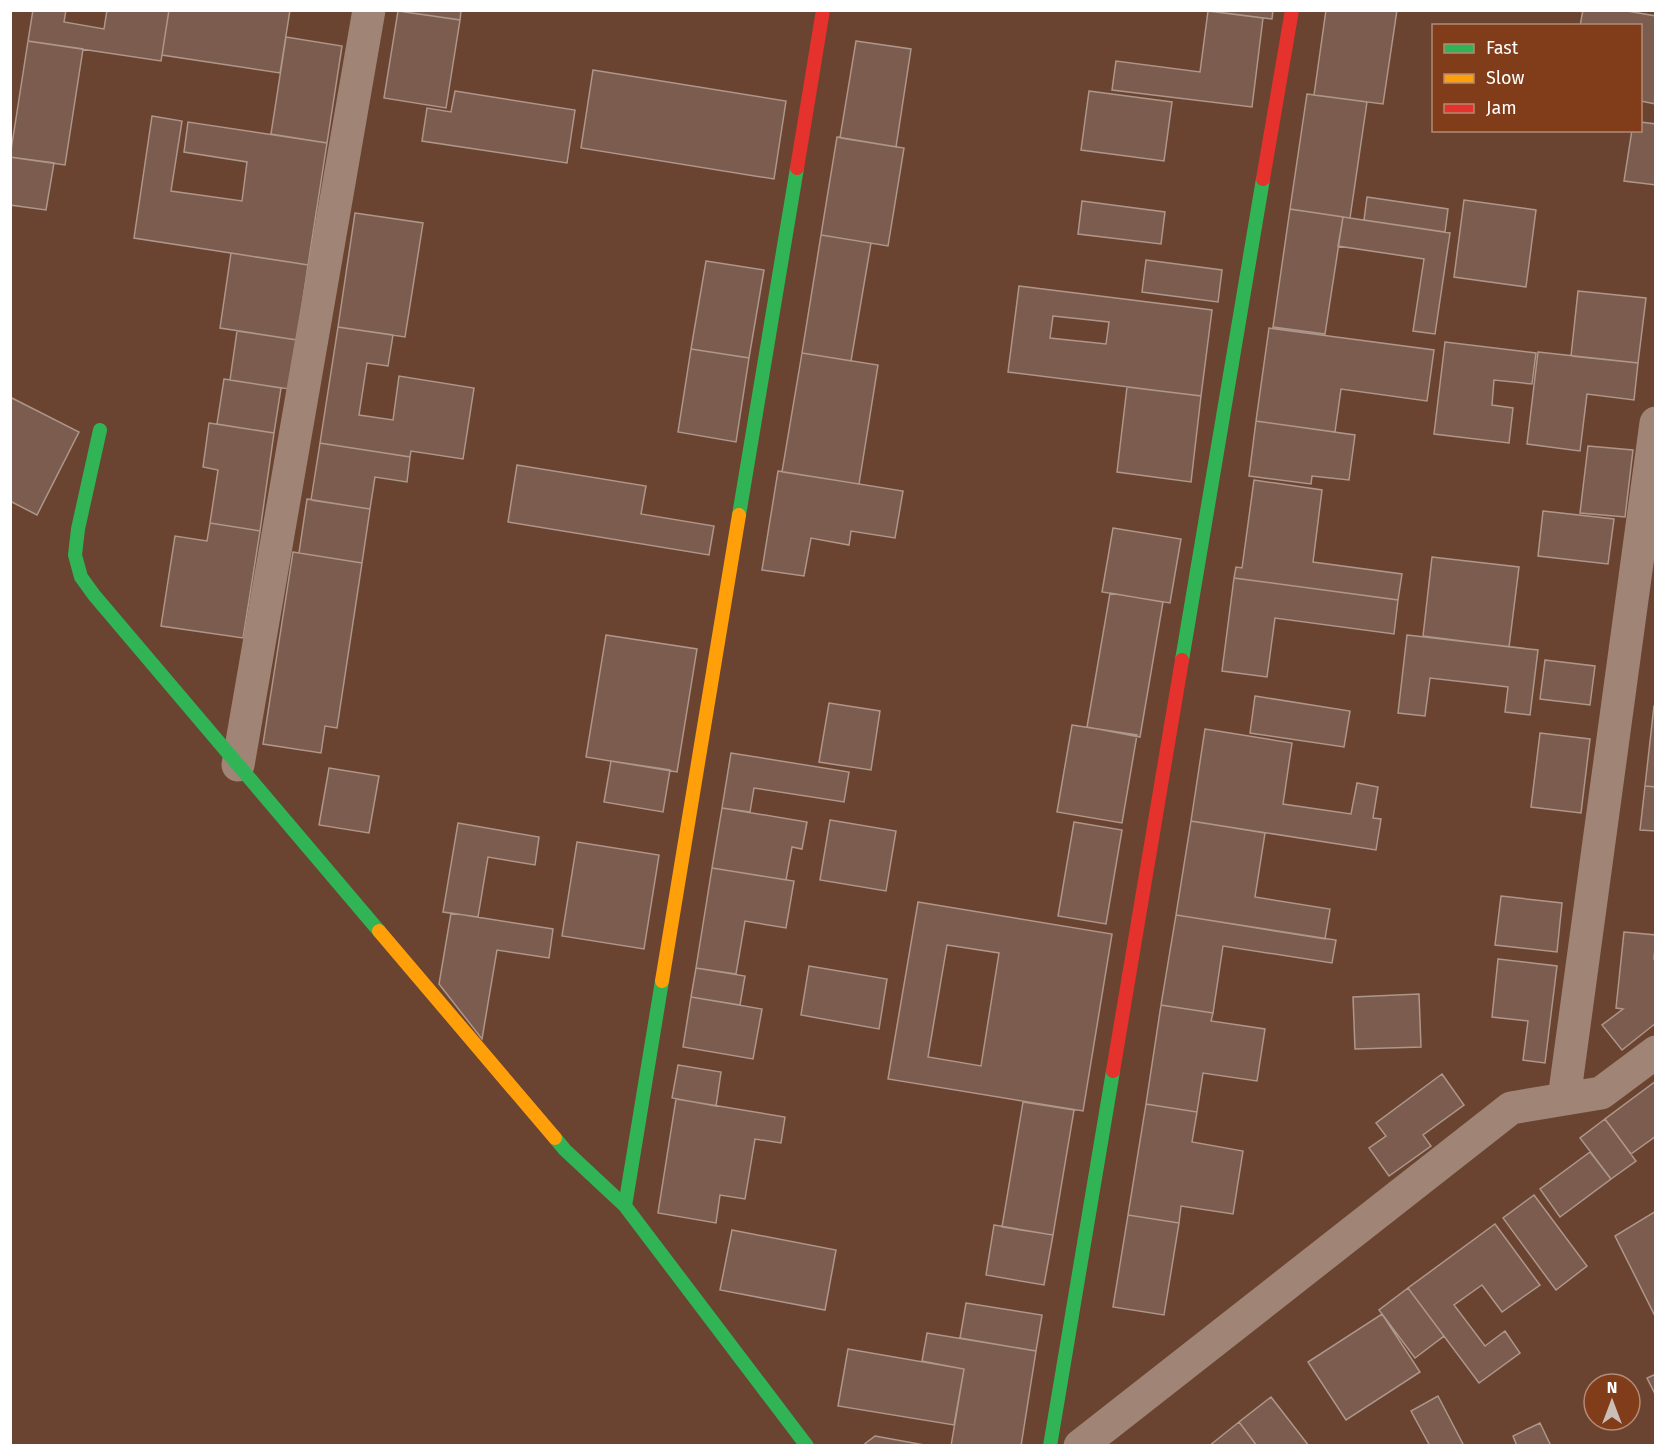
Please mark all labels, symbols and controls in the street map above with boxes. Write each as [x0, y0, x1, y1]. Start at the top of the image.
legend [1432, 24, 1642, 132]
text: Fast [1486, 37, 1519, 59]
text: Slow [1486, 67, 1525, 89]
text: Jam [1486, 97, 1517, 119]
north arrow [1582, 1372, 1642, 1432]
text: N [1607, 1378, 1617, 1397]

